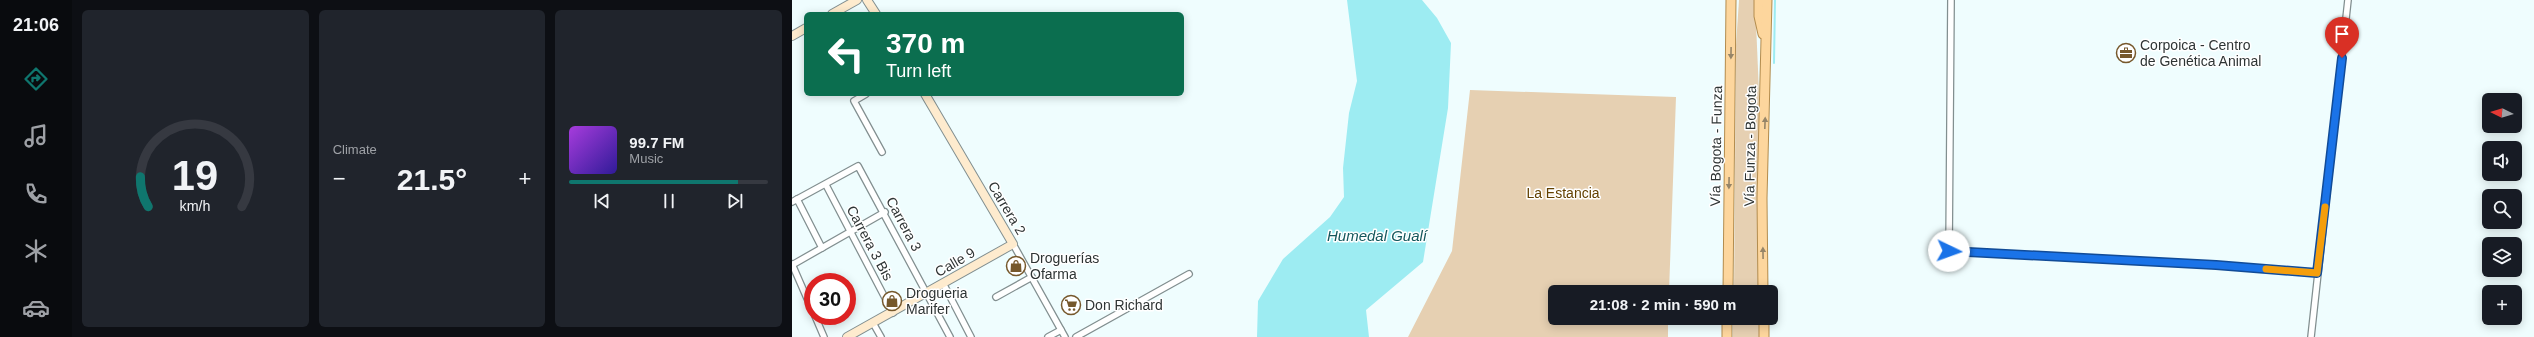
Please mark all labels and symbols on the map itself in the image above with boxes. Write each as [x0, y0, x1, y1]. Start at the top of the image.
pin [2325, 17, 2359, 58]
place label: Corpoica - Centro de Genética Animal [2140, 37, 2261, 69]
office icon: Corpoica - Centro de Genética Animal [2115, 42, 2137, 64]
one-way arrow [1728, 47, 1734, 60]
street label: Vía Bogota - Funza [1707, 85, 1725, 206]
street label: Vía Funza - Bogota [1741, 85, 1759, 206]
north arrow [2482, 93, 2522, 133]
one-way arrow [1761, 117, 1768, 129]
one-way arrow [1726, 177, 1732, 190]
street label: Carrera 2 [985, 179, 1029, 238]
park label: La Estancia [1526, 185, 1600, 201]
street label: Carrera 3 [883, 194, 925, 254]
street label: Carrera 3 Bis [844, 203, 896, 283]
water label: Humedal Gualí [1327, 227, 1429, 244]
position arrow [1928, 230, 1970, 272]
street label: Calle 9 [932, 244, 978, 280]
one-way arrow [1760, 246, 1766, 259]
place label: Droguerías Ofarma [1030, 250, 1099, 282]
shop icon: Droguerías Ofarma [1005, 255, 1027, 277]
speed limit sign: 30 [804, 273, 856, 325]
place label: Drogueria Marifer [906, 285, 968, 317]
shop icon: Drogueria Marifer [881, 290, 903, 312]
supermarket icon: Don Richard [1060, 294, 1082, 316]
place label: Don Richard [1085, 297, 1163, 313]

